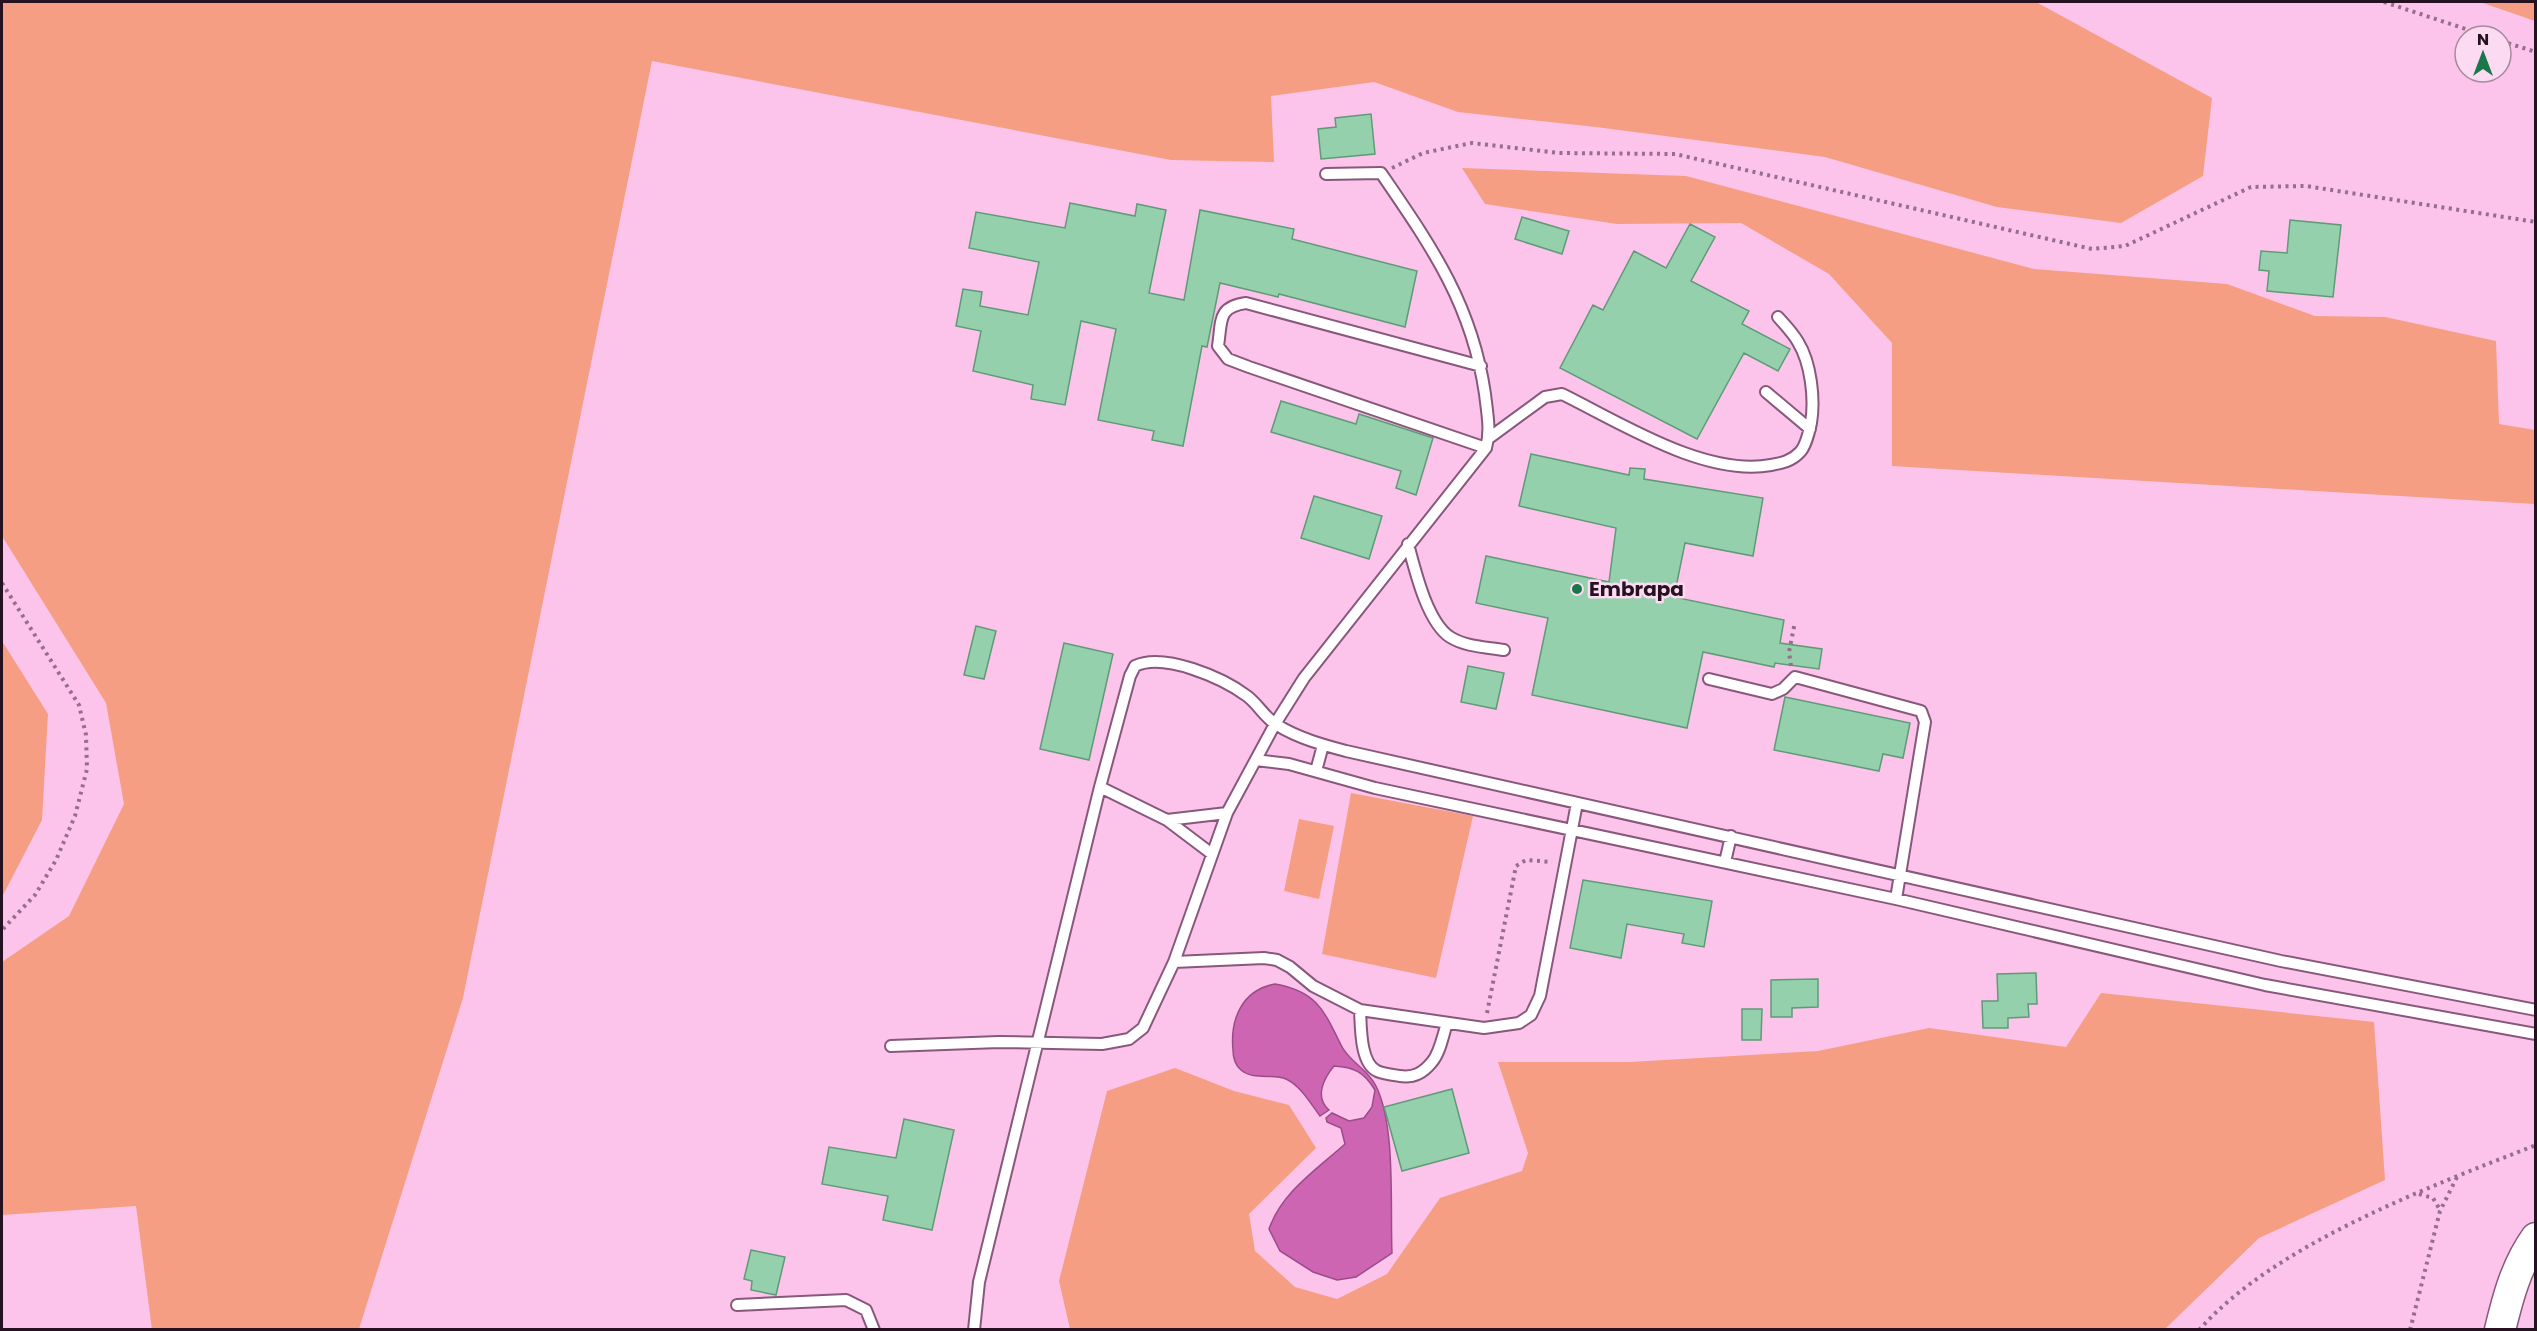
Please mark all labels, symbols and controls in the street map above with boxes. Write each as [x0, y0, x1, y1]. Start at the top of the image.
north arrow [2453, 24, 2513, 84]
text: N [2477, 28, 2489, 51]
place label: Embrapa [1589, 575, 1684, 603]
marker: Embrapa [1570, 582, 1584, 596]

